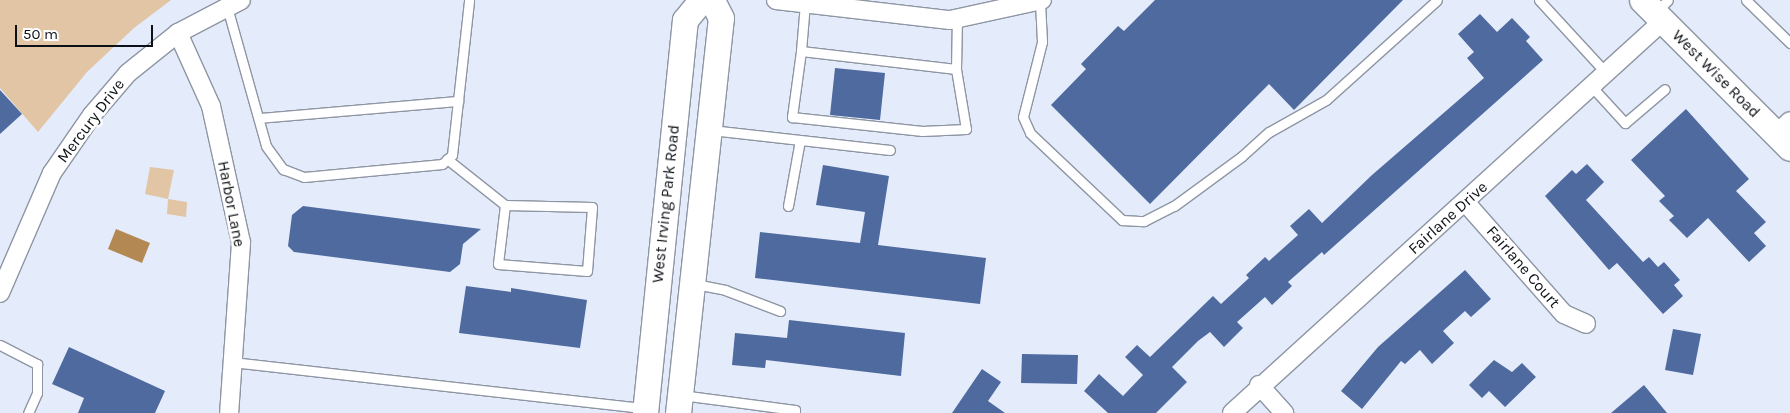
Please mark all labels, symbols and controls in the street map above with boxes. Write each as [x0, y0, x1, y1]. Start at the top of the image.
scale bar [18, 15, 155, 47]
text: 50 m [23, 25, 58, 43]
street label: West Wise Road [1668, 26, 1764, 122]
street label: Mercury Drive [53, 75, 129, 167]
street label: West Irving Park Road [648, 124, 684, 284]
street label: Harbor Lane [213, 159, 249, 249]
street label: Fairlane Drive [1405, 178, 1491, 258]
street label: Fairlane Court [1482, 222, 1564, 312]

